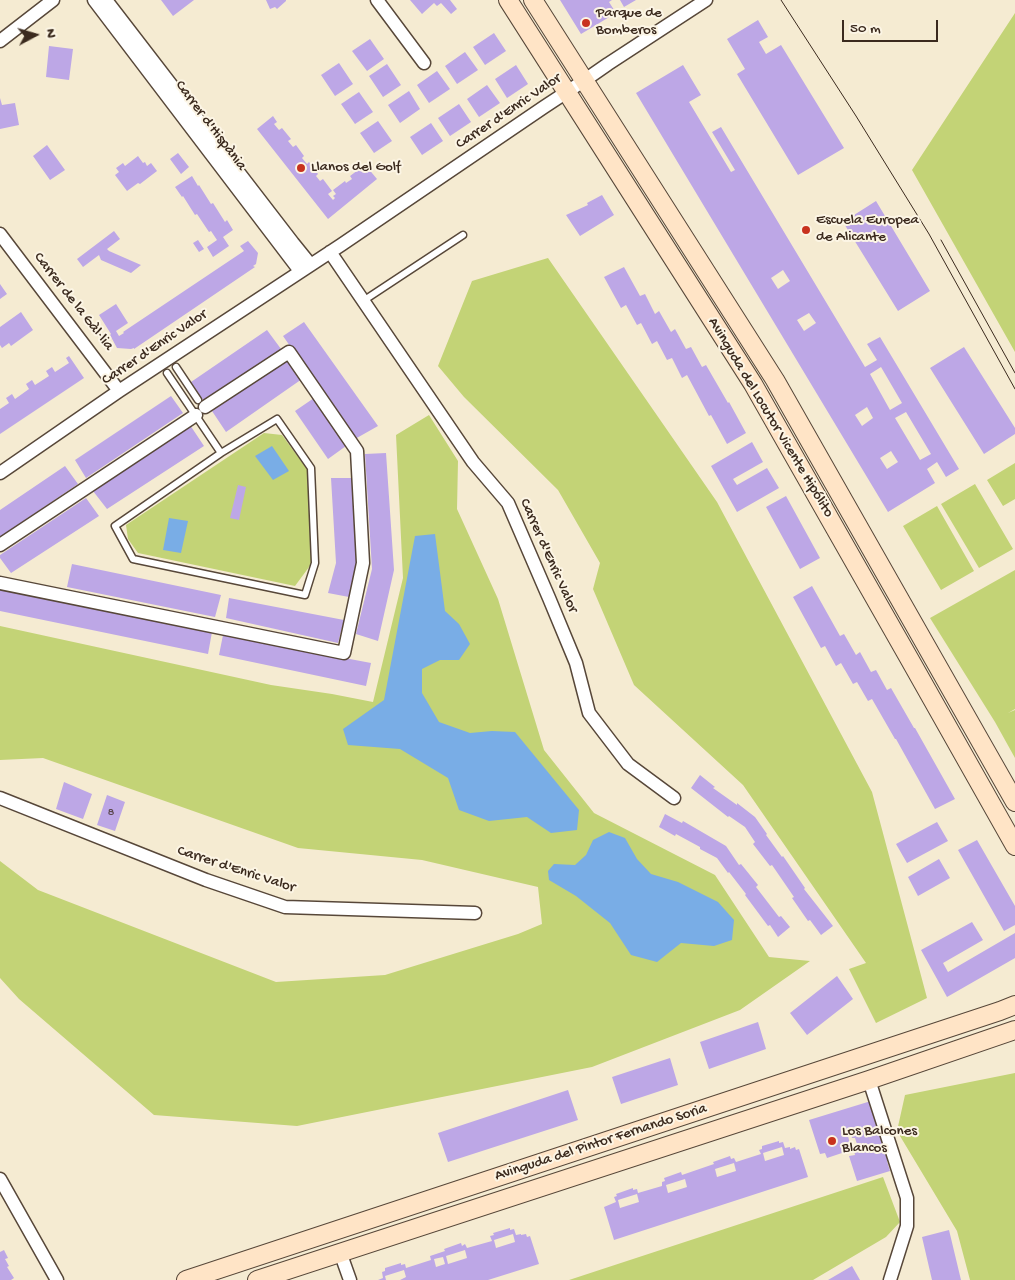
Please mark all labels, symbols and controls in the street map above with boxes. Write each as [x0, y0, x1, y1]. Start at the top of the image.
place label: Parque de Bomberos [596, 5, 662, 40]
north arrow [10, 10, 60, 60]
scale bar [845, 10, 941, 42]
marker: Parque de Bomberos [580, 17, 592, 29]
text: 50 m [850, 20, 881, 38]
text: N [41, 28, 59, 39]
street label: Carrer d'Enric Valor [453, 70, 565, 154]
street label: Carrer d'Hispània [170, 77, 250, 175]
place label: Llanos del Golf [311, 159, 401, 177]
marker: Llanos del Golf [295, 162, 307, 174]
place label: Escuela Europea de Alicante [816, 212, 919, 247]
marker: Escuela Europea de Alicante [800, 224, 812, 236]
street label: Carrer de la Gàl·lia [29, 249, 117, 355]
street label: Carrer d'Enric Valor [99, 306, 211, 390]
street label: Avinguda del Locutor Vicente Hipólito [703, 315, 837, 521]
street label: Carrer d'Enric Valor [515, 496, 581, 616]
house number: 8 [108, 806, 114, 820]
street label: Carrer d'Enric Valor [175, 842, 297, 898]
street label: Avinguda del Pintor Fernando Soria [493, 1100, 709, 1186]
place label: Los Balcones Blancos [842, 1123, 917, 1158]
marker: Los Balcones Blancos [826, 1135, 838, 1147]

